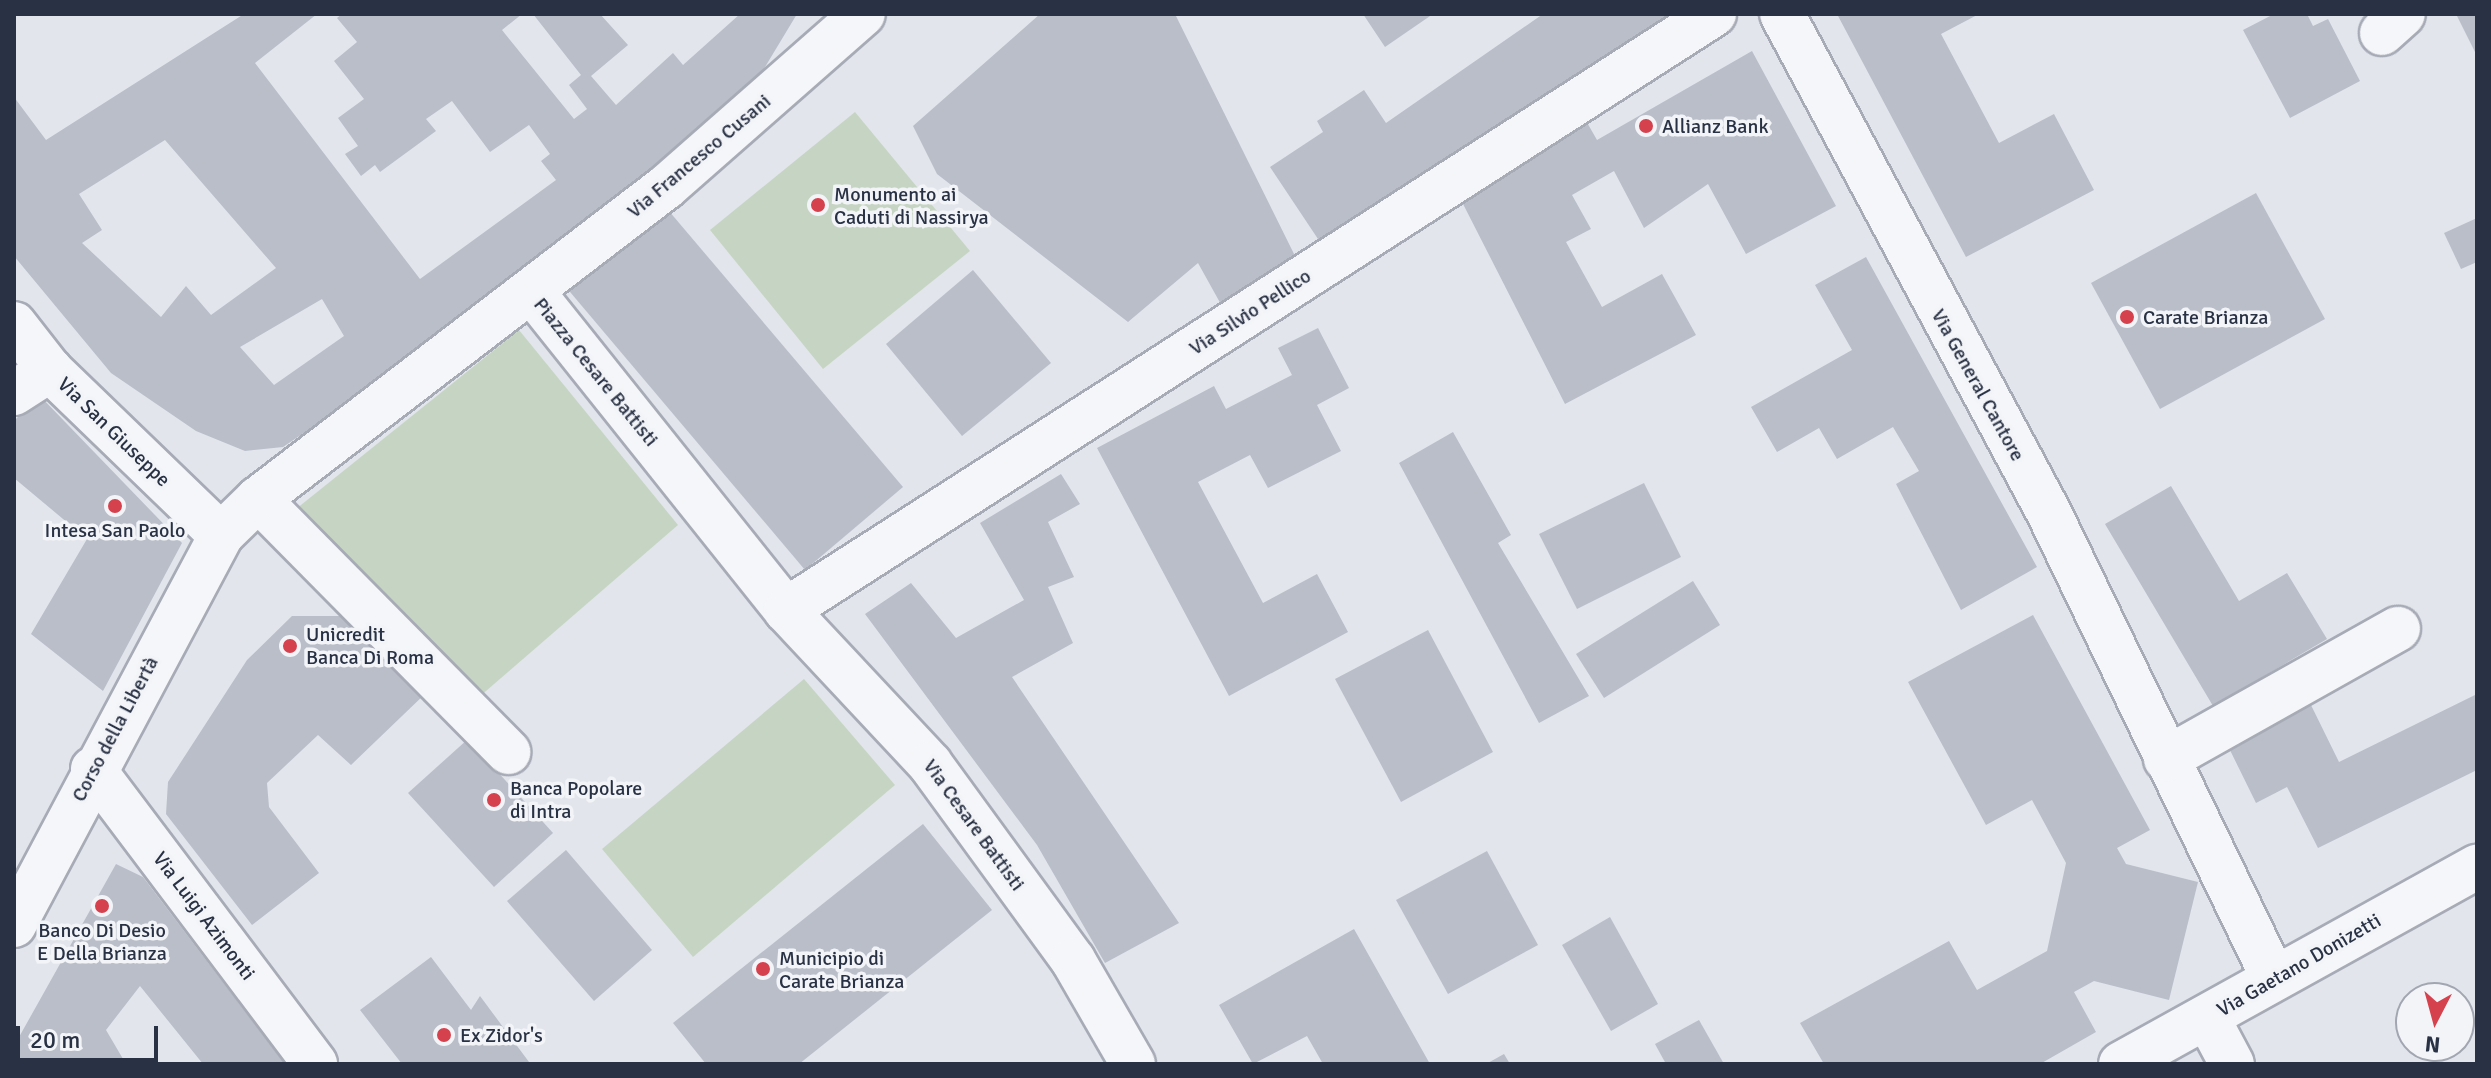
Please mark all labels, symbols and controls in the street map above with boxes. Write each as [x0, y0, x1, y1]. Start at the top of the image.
street label: Via Francesco Cusani [622, 89, 776, 223]
place label: Allianz Bank [1662, 114, 1768, 138]
marker: Allianz Bank [1637, 117, 1655, 135]
place label: Monumento ai Caduti di Nassirya [834, 182, 989, 229]
marker: Monumento ai Caduti di Nassirya [809, 196, 827, 214]
street label: Via Silvio Pellico [1185, 264, 1315, 360]
street label: Piazza Cesare Battisti [529, 293, 663, 451]
street label: Via General Cantore [1926, 305, 2030, 465]
place label: Carate Brianza [2143, 305, 2268, 329]
marker: Carate Brianza [2118, 308, 2136, 326]
street label: Via San Giuseppe [53, 372, 175, 492]
marker: Intesa San Paolo [106, 497, 124, 515]
place label: Intesa San Paolo [45, 518, 185, 542]
place label: Unicredit Banca Di Roma [306, 622, 434, 669]
marker: Unicredit Banca Di Roma [281, 637, 299, 655]
street label: Corso della Libertà [67, 652, 163, 806]
street label: Via Cesare Battisti [918, 755, 1030, 895]
place label: Banca Popolare di Intra [510, 776, 642, 823]
marker: Banca Popolare di Intra [485, 791, 503, 809]
street label: Via Luigi Azimonti [148, 847, 260, 985]
marker: Banco Di Desio E Della Brianza [93, 897, 111, 915]
street label: Via Gaetano Donizetti [2213, 908, 2385, 1022]
place label: Banco Di Desio E Della Brianza [37, 918, 167, 965]
place label: Municipio di Carate Brianza [779, 946, 904, 993]
marker: Municipio di Carate Brianza [754, 960, 772, 978]
north arrow [2395, 982, 2475, 1062]
scale bar [20, 1010, 162, 1060]
place label: Ex Zidor's [460, 1023, 543, 1047]
text: 20 m [30, 1025, 80, 1055]
marker: Ex Zidor's [435, 1026, 453, 1044]
text: N [2424, 1030, 2442, 1059]

